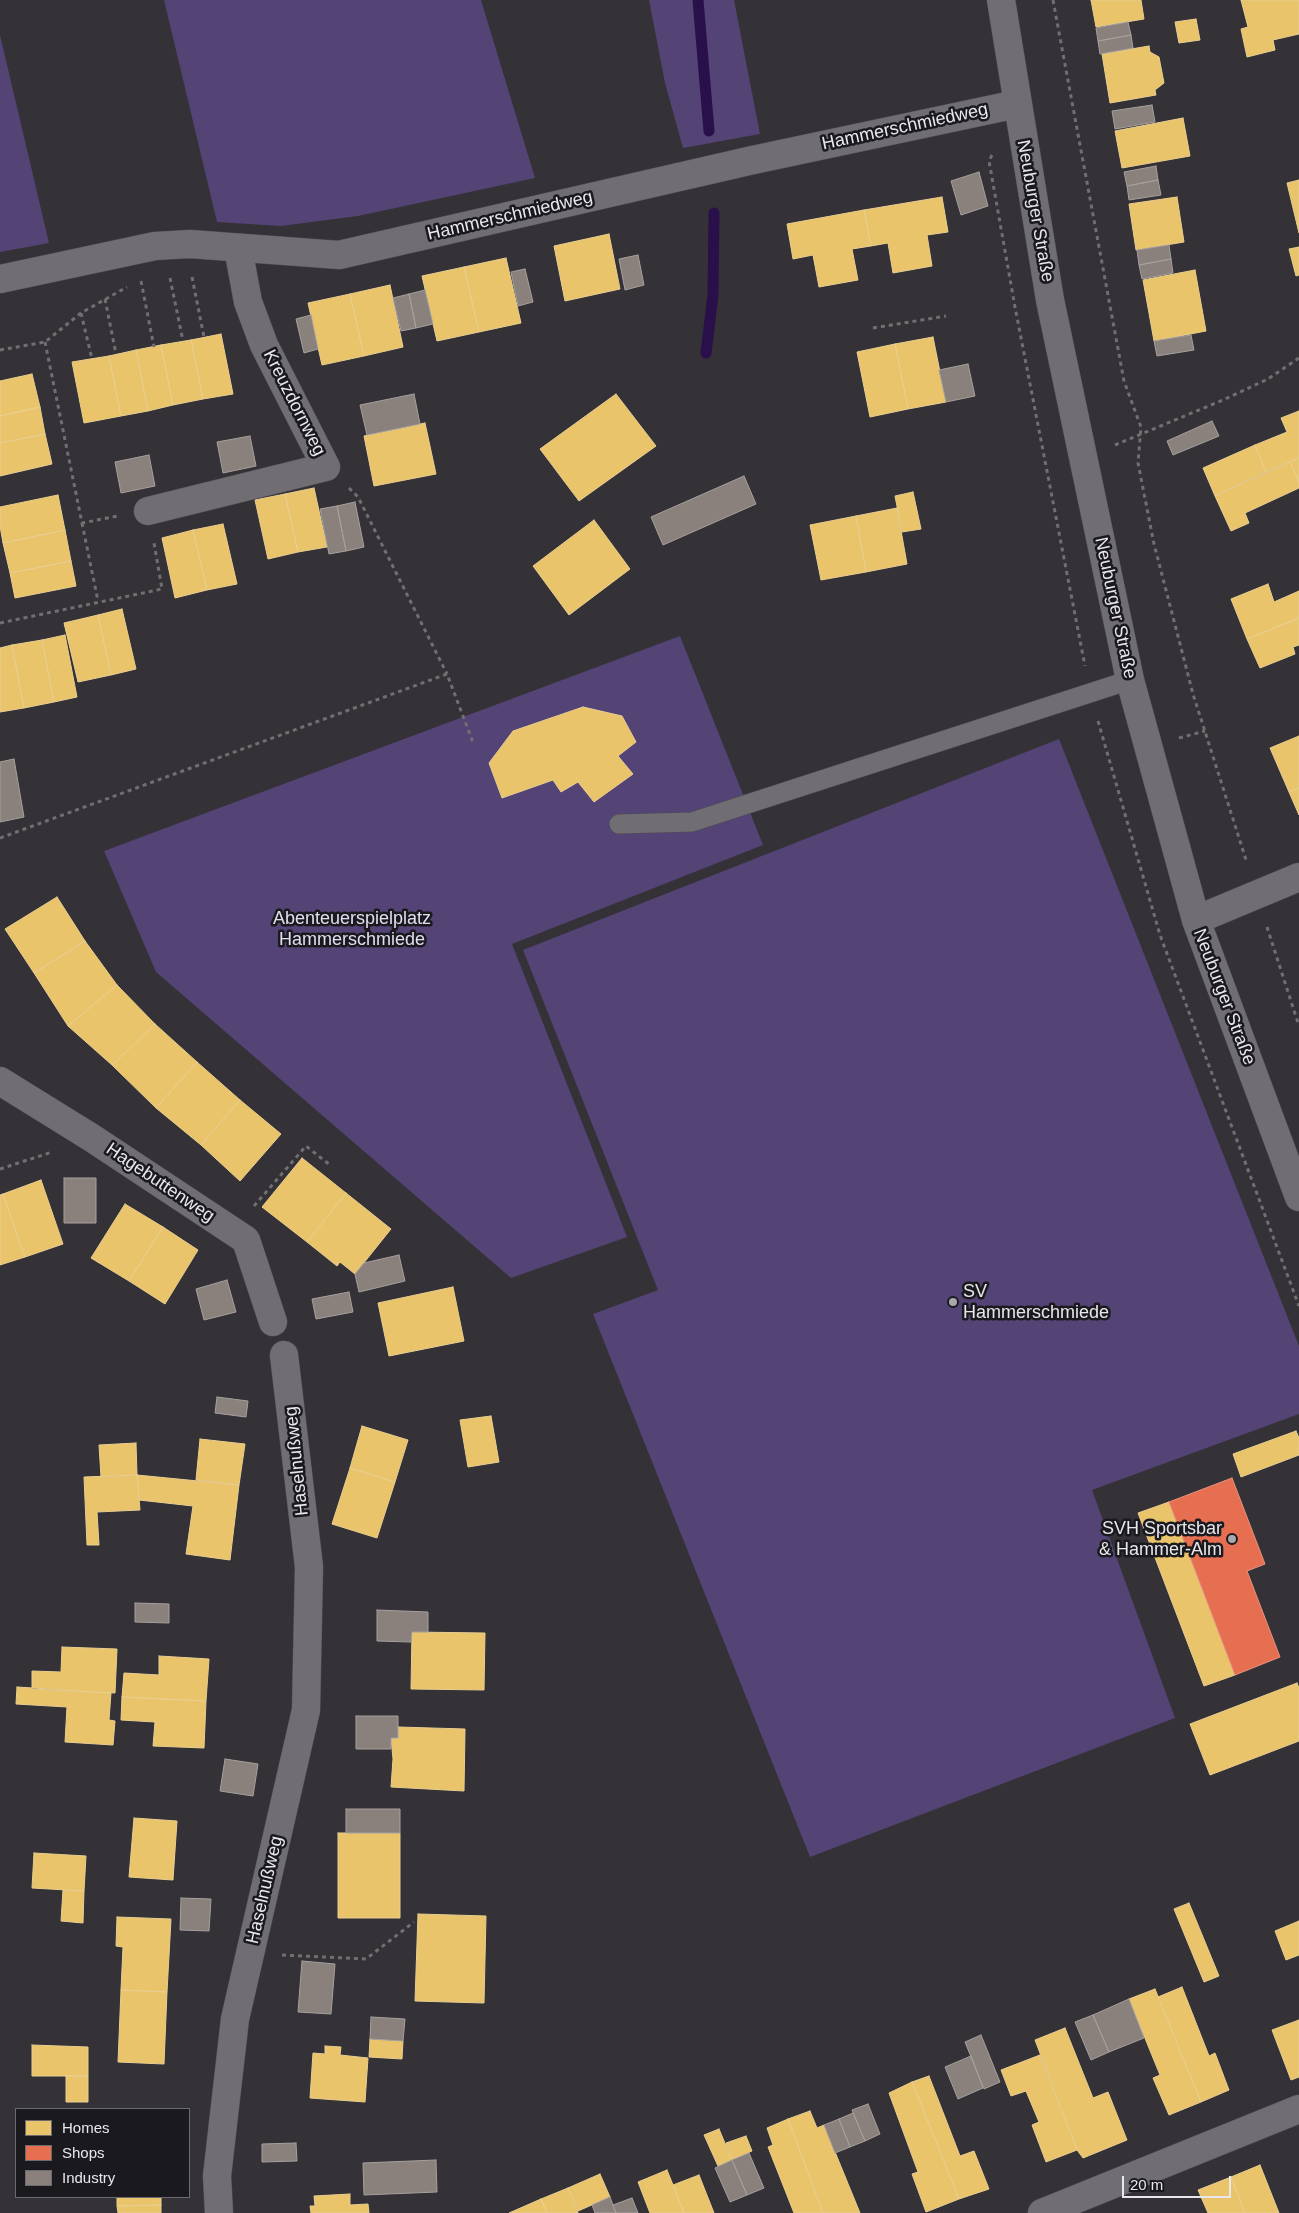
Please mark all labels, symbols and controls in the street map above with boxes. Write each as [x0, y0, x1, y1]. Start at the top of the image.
street label: Hammerschmiedweg [820, 99, 990, 155]
street label: Neuburger Straße [1012, 138, 1058, 284]
street label: Hammerschmiedweg [425, 186, 595, 246]
street label: Kreuzdornweg [258, 346, 330, 460]
street label: Neuburger Straße [1089, 535, 1141, 681]
park label: Abenteuerspielplatz Hammerschmiede [273, 908, 431, 951]
street label: Neuburger Straße [1188, 926, 1260, 1068]
street label: Hagebuttenweg [102, 1139, 218, 1227]
place label: SV Hammerschmiede [963, 1281, 1109, 1324]
marker: SV Hammerschmiede [947, 1296, 959, 1308]
street label: Haselnußweg [281, 1405, 313, 1517]
place label: SVH Sportsbar & Hammer-Alm [1099, 1518, 1222, 1560]
marker: SVH Sportsbar & Hammer-Alm [1226, 1533, 1238, 1545]
street label: Haselnußweg [242, 1834, 288, 1946]
legend [15, 2108, 190, 2198]
text: Homes [62, 2119, 110, 2136]
text: Shops [62, 2144, 105, 2161]
scale bar [1124, 2166, 1233, 2198]
text: Industry [62, 2169, 115, 2186]
text: 20 m [1130, 2176, 1163, 2193]

